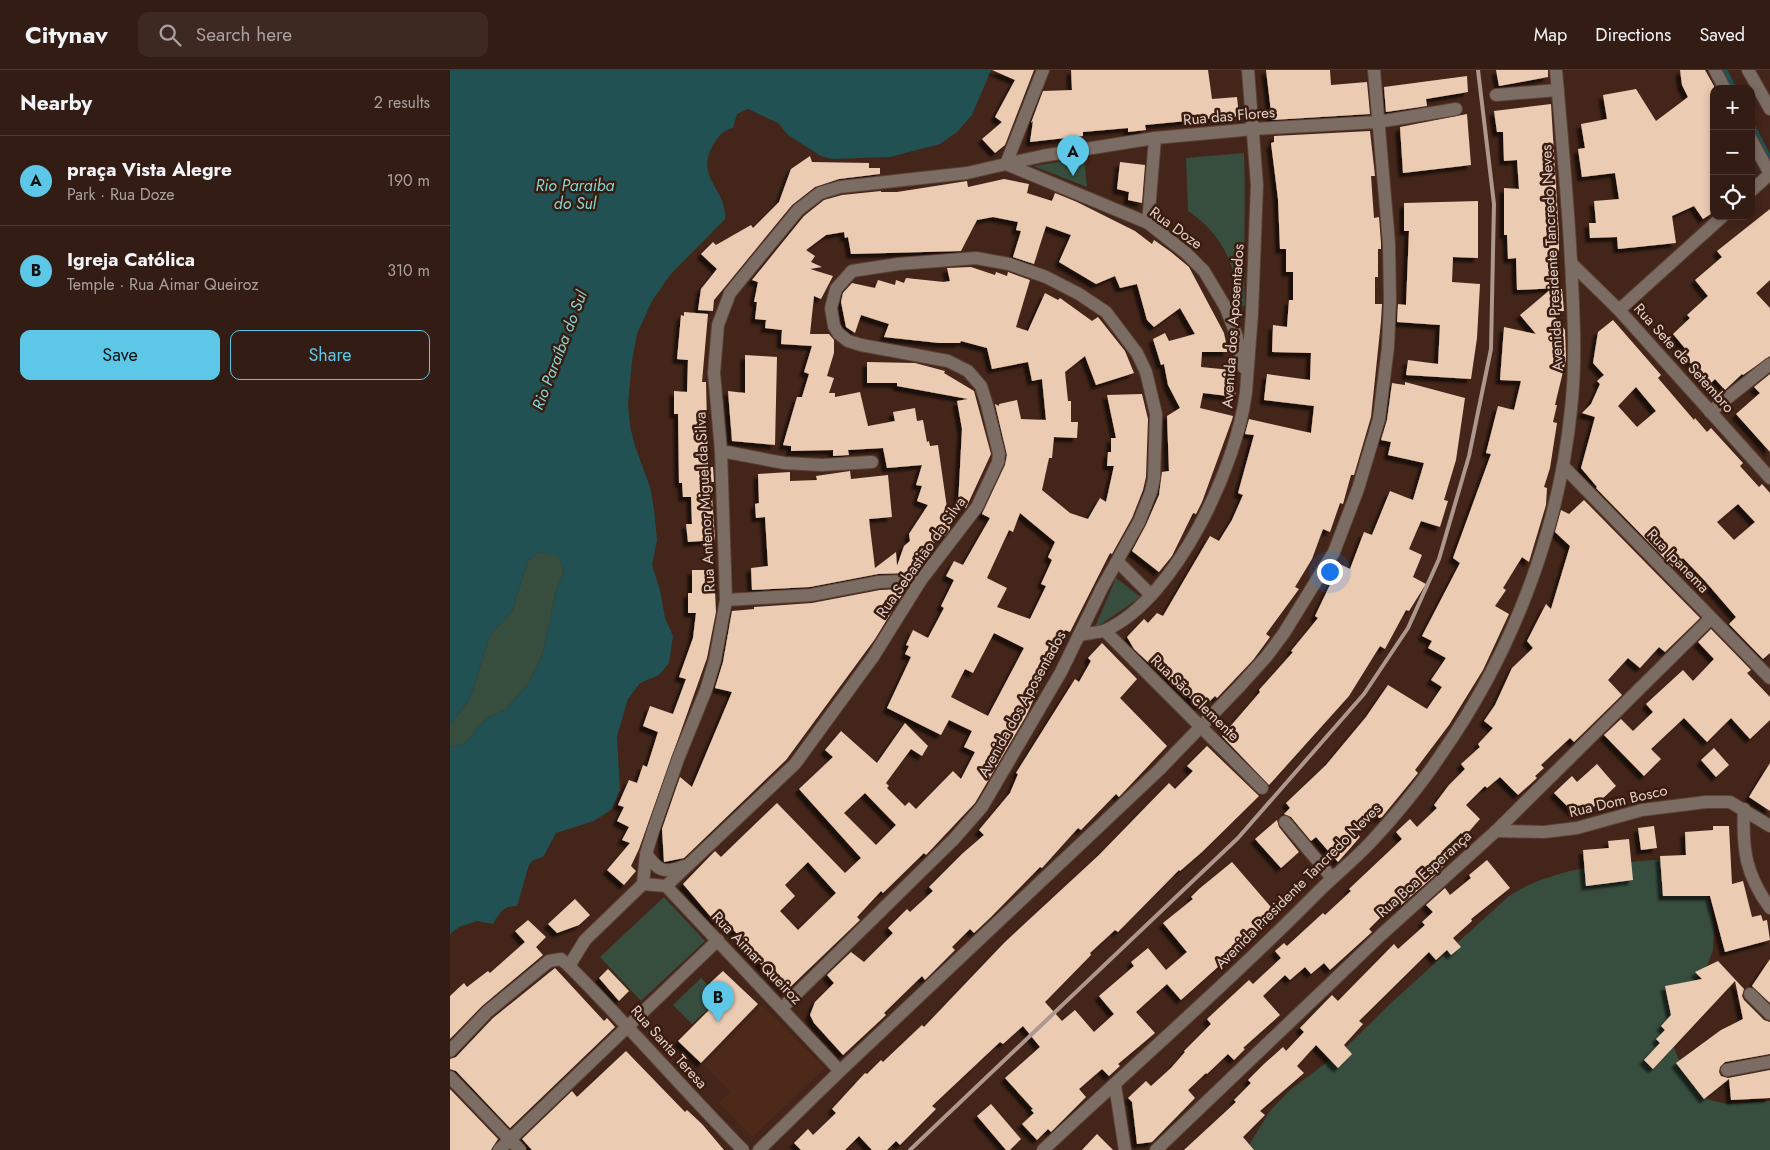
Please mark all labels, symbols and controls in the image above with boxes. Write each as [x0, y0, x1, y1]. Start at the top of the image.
search box [138, 12, 488, 57]
text: Citynav [25, 17, 108, 52]
icon: search [156, 21, 184, 49]
text: Search here [196, 21, 292, 48]
text: Map [1534, 22, 1567, 48]
text: Directions [1595, 22, 1671, 48]
text: Saved [1699, 22, 1745, 48]
map controls [1710, 85, 1755, 220]
button: + [1710, 85, 1755, 130]
text: Nearby [20, 88, 92, 118]
text: 2 results [374, 91, 430, 114]
street label: Rua das Flores [1182, 101, 1276, 131]
button: − [1710, 130, 1755, 175]
pin: A [1057, 135, 1089, 176]
street label: Avenida Presidente Tancredo Neves [1535, 144, 1569, 372]
text: praça Vista Alegre [67, 156, 232, 183]
text: A [30, 169, 42, 192]
text: 190 m [387, 169, 430, 192]
water label: Rio Paraiba do Sul [536, 174, 615, 215]
button: locate [1710, 175, 1755, 220]
text: Park · Rua Doze [67, 183, 175, 206]
street label: Rua Doze [1145, 201, 1207, 255]
street label: Avenida dos Aposentados [1216, 243, 1250, 409]
text: Igreja Católica [67, 246, 195, 273]
text: B [31, 259, 41, 282]
text: 310 m [387, 259, 430, 282]
text: Temple · Rua Aimar Queiroz [67, 273, 259, 296]
water label: Rio Paraíba do Sul [526, 286, 593, 413]
street label: Rua Sete de Setembro [1629, 298, 1739, 418]
button: Save [20, 330, 220, 380]
button: Share [230, 330, 430, 380]
street label: Rua Antenor Miguel da Silva [689, 411, 721, 593]
street label: Rua Sebastião da Silva [871, 492, 971, 622]
street label: Rua Ipanema [1642, 524, 1714, 598]
your location [1317, 559, 1343, 585]
street label: Avenida dos Aposentados [973, 627, 1071, 781]
street label: Rua São Clemente [1146, 650, 1245, 746]
street label: Rua Dom Bosco [1567, 779, 1669, 823]
street label: Avenida Presidente Tancredo Neves [1210, 798, 1386, 974]
street label: Rua Boa Esperança [1372, 825, 1476, 923]
street label: Rua Aimar Queiroz [707, 907, 807, 1009]
pin: B [702, 981, 734, 1022]
street label: Rua Santa Teresa [625, 1000, 713, 1094]

